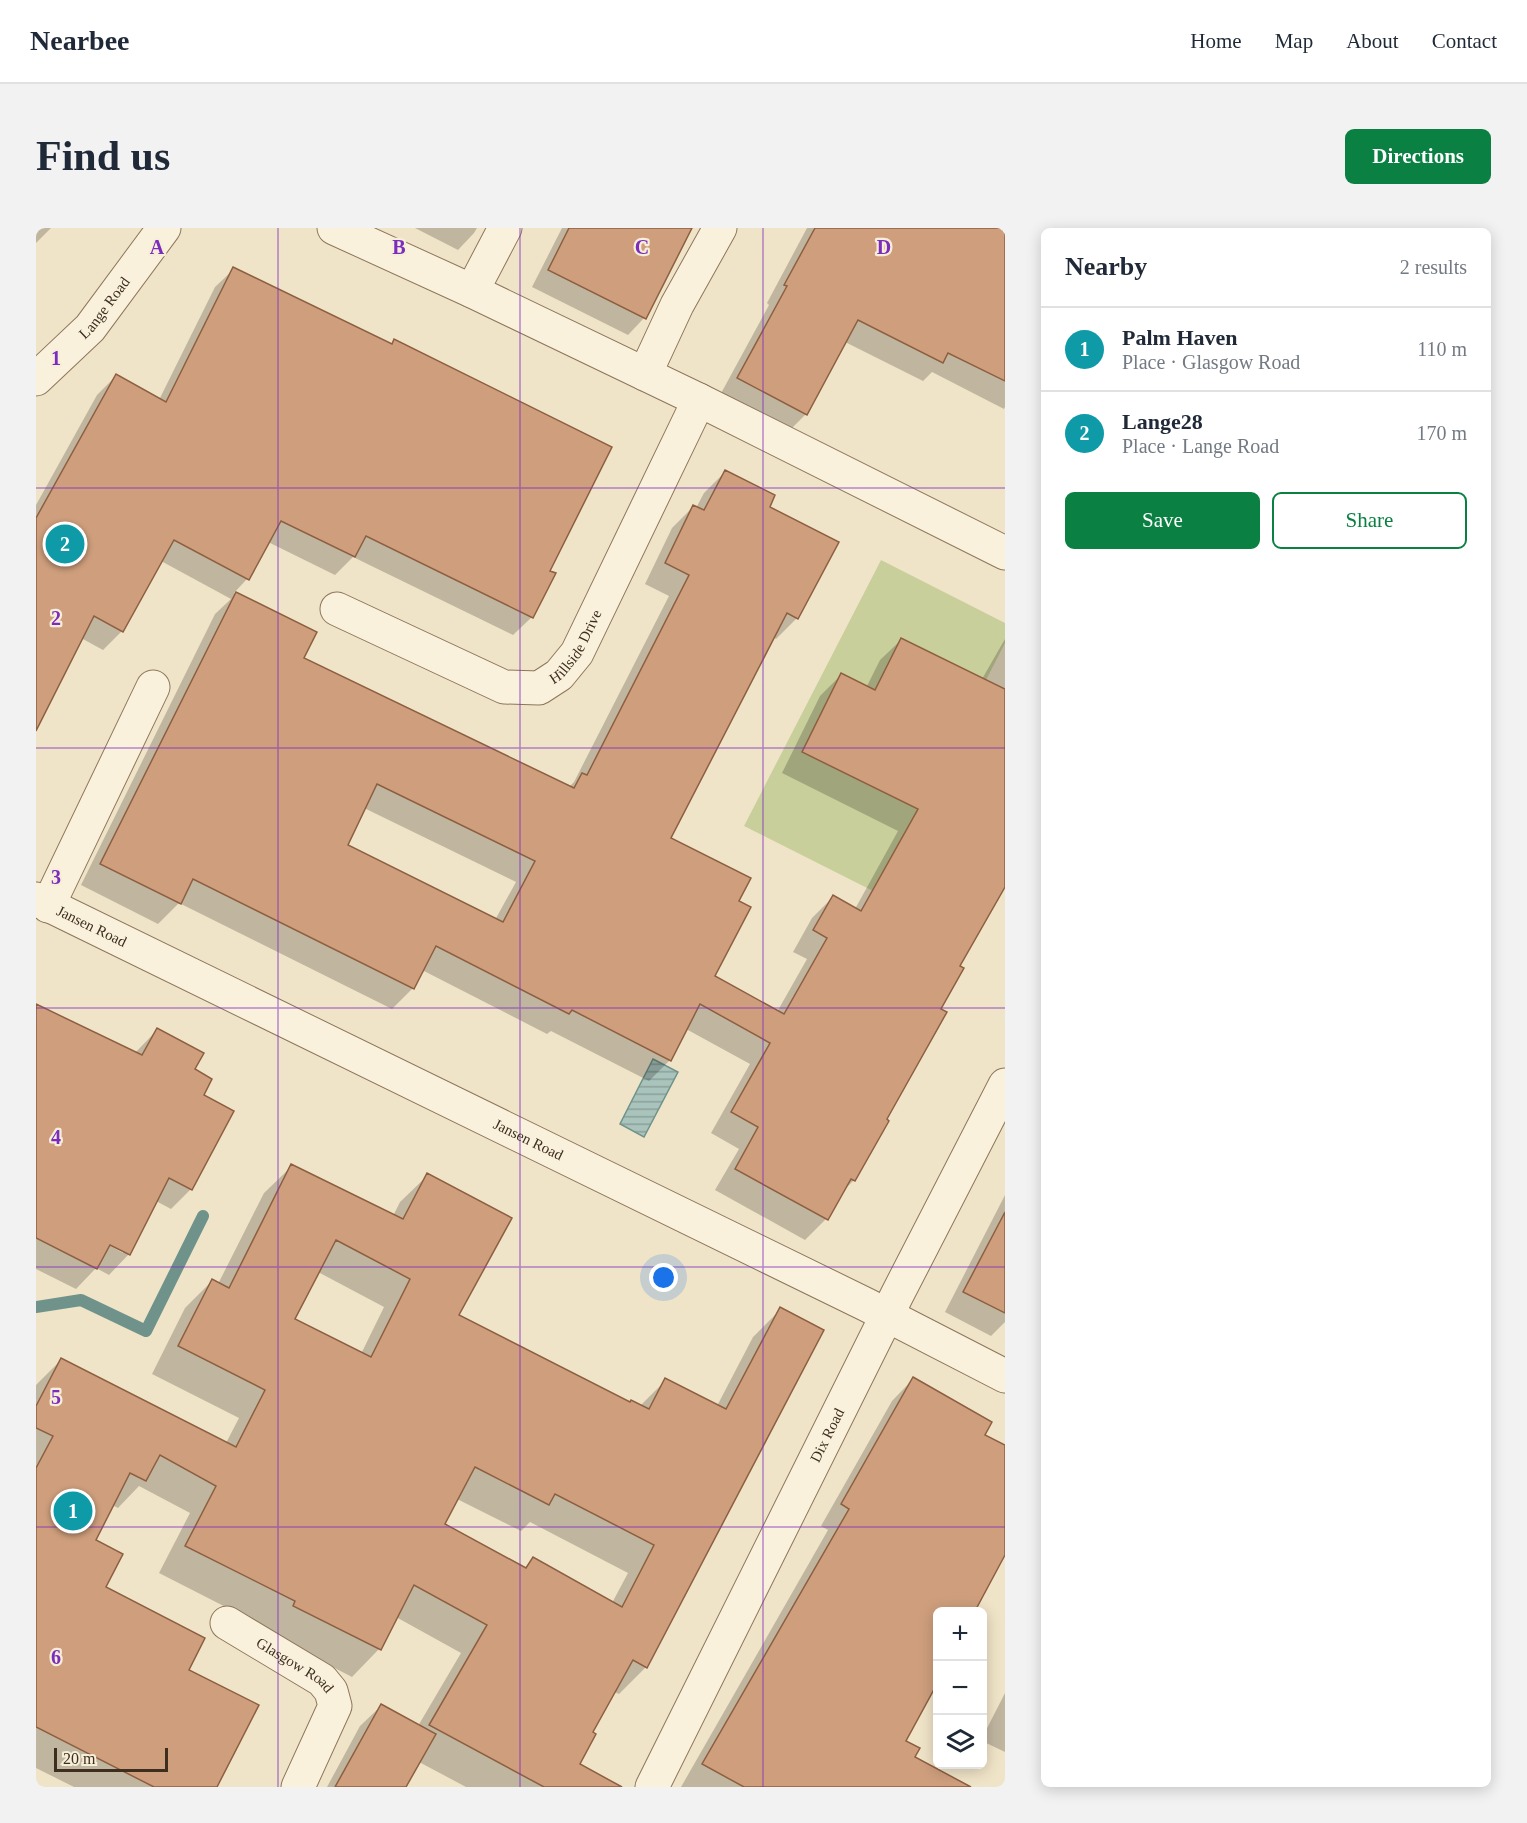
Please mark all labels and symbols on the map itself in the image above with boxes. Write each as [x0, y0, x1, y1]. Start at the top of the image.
text: A [150, 236, 165, 258]
text: B [392, 236, 406, 258]
text: C [635, 236, 649, 258]
text: D [877, 236, 891, 258]
street label: Lange Road [76, 274, 133, 342]
text: 1 [51, 347, 61, 369]
pin: 2 [45, 522, 84, 566]
text: 2 [51, 607, 61, 629]
street label: Hillside Drive [546, 607, 605, 687]
text: 3 [51, 866, 61, 888]
street label: Jansen Road [54, 902, 130, 950]
street label: Jansen Road [491, 1116, 566, 1164]
text: 4 [51, 1126, 61, 1148]
your location [649, 1263, 678, 1292]
text: 5 [51, 1386, 61, 1408]
street label: Dix Road [807, 1405, 847, 1465]
pin: 1 [54, 1488, 93, 1534]
street label: Glasgow Road [253, 1634, 337, 1696]
text: 6 [51, 1646, 61, 1668]
scale bar [54, 1745, 168, 1772]

